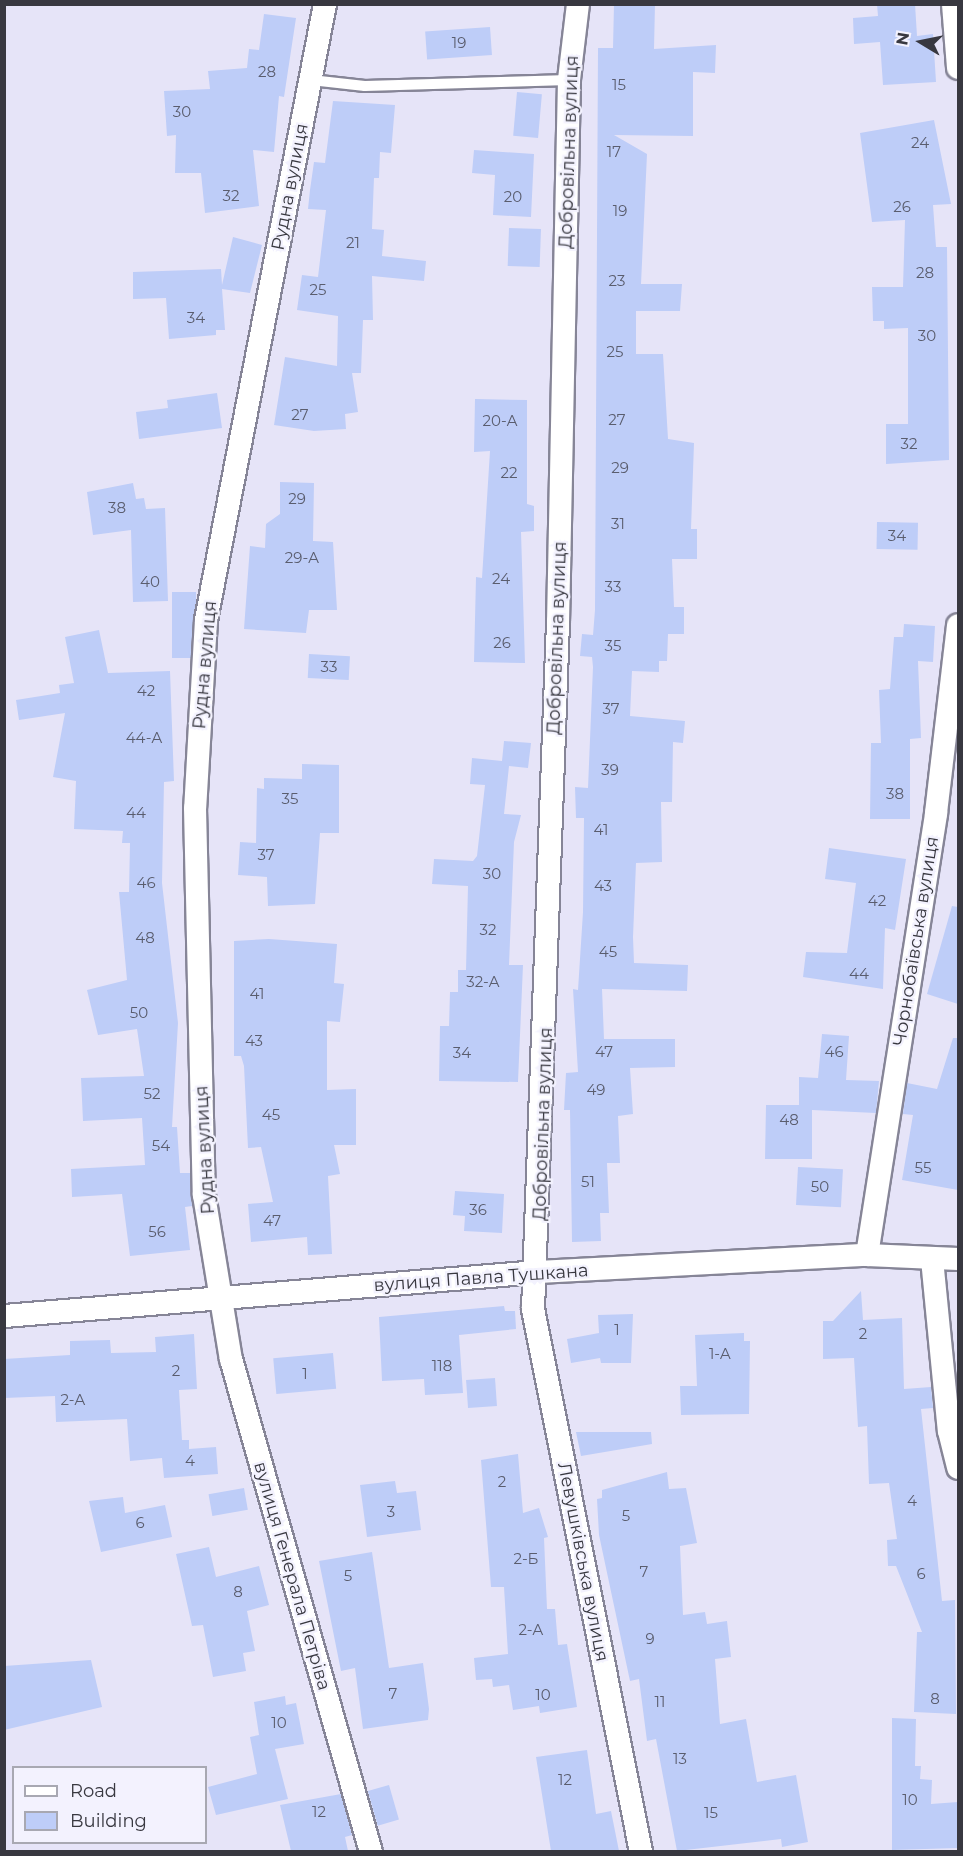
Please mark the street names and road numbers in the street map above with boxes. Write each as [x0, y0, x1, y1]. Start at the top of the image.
street label: Добровільна вулиця [555, 55, 583, 249]
street label: Рудна вулиця [267, 122, 313, 252]
street label: Добровільна вулиця [543, 541, 571, 735]
street label: Рудна вулиця [189, 600, 221, 730]
street label: Чорнобаївська вулиця [889, 835, 943, 1047]
street label: Добровільна вулиця [529, 1027, 557, 1221]
street label: Рудна вулиця [191, 1085, 219, 1215]
street label: вулиця Павла Тушкана [373, 1260, 589, 1296]
street label: вулиця Генерала Петріва [249, 1459, 335, 1693]
street label: Левушківська вулиця [553, 1461, 613, 1663]

